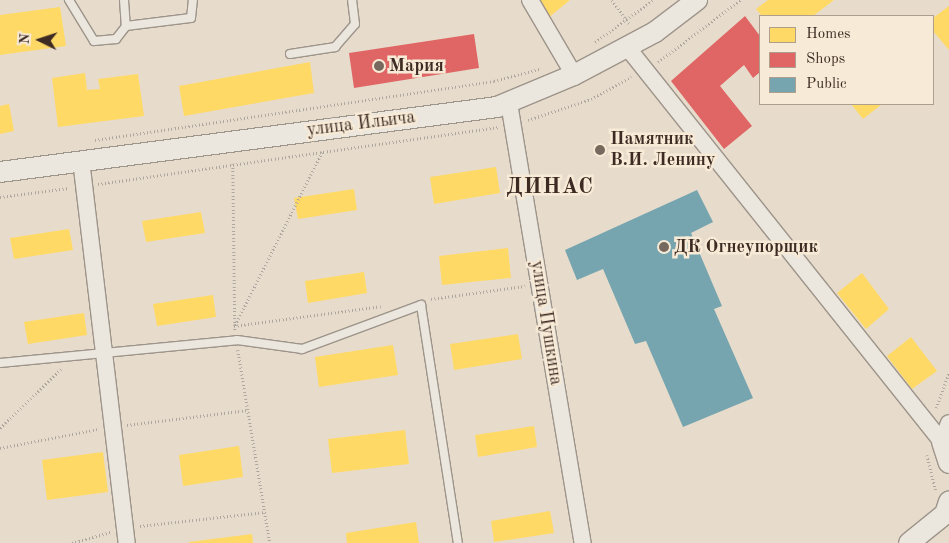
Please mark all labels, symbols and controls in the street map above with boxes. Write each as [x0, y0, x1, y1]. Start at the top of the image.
north arrow [15, 15, 65, 65]
legend [759, 15, 934, 105]
text: Homes [806, 27, 851, 42]
text: N [18, 33, 32, 45]
text: Shops [806, 52, 845, 67]
place label: Мария [389, 55, 444, 77]
marker: Мария [373, 60, 385, 72]
text: Public [806, 77, 847, 92]
street label: улица Ильича [306, 107, 416, 141]
place label: Памятник В.И. Ленину [610, 129, 715, 172]
marker: Памятник В.И. Ленину [594, 144, 606, 156]
district label: ДИНАС [506, 175, 594, 201]
place label: ДК Огнеупорщик [674, 236, 818, 258]
marker: ДК Огнеупорщик [658, 241, 670, 253]
street label: улица Пушкина [525, 259, 567, 387]

